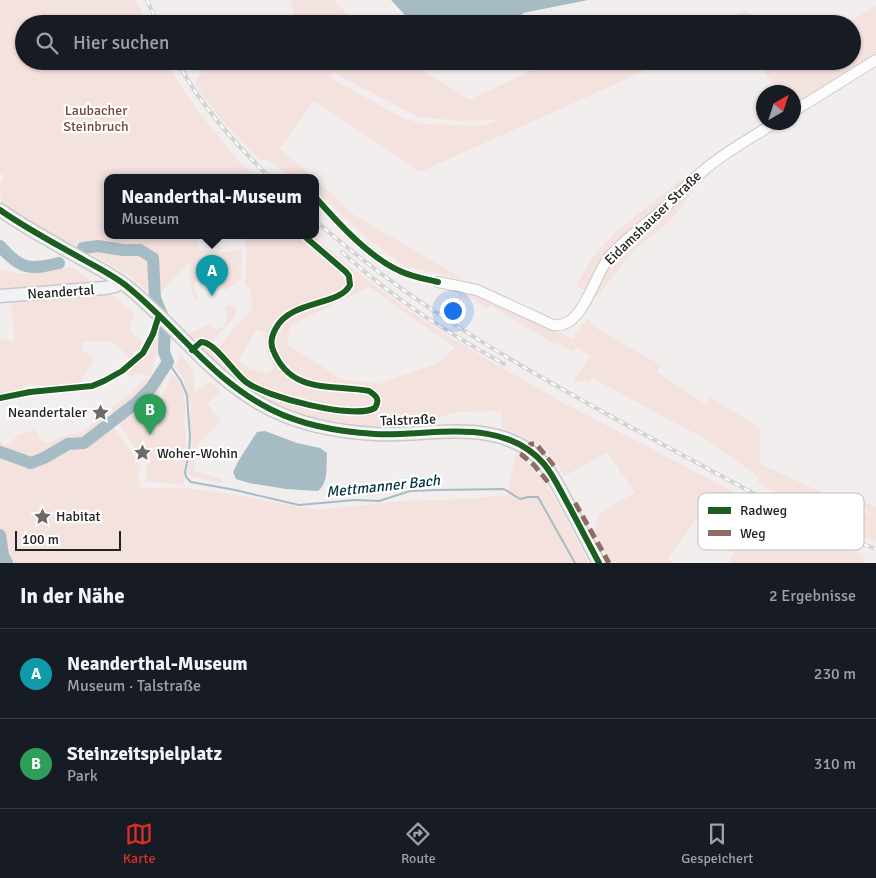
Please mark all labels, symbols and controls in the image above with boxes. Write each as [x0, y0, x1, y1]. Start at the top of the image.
search box [15, 15, 861, 70]
icon: search [33, 29, 61, 57]
text: Hier suchen [73, 31, 169, 55]
north arrow [756, 85, 801, 130]
park label: Laubacher Steinbruch [63, 102, 129, 135]
street label: Eidamshauser Straße [601, 167, 705, 269]
popup [104, 174, 319, 239]
text: Neanderthal-Museum [121, 185, 302, 209]
text: Museum [121, 209, 179, 229]
pin: A [196, 255, 228, 296]
street label: Neandertal [27, 281, 95, 303]
your location [440, 298, 466, 324]
pin: B [134, 394, 166, 435]
place icon: Neandertaler [91, 402, 111, 422]
place label: Neandertaler [8, 404, 88, 421]
street label: Talstraße [380, 411, 436, 429]
place icon: Woher-Wohin [133, 443, 153, 463]
place label: Woher-Wohin [157, 445, 238, 462]
water label: Mettmanner Bach [325, 471, 442, 501]
legend [698, 493, 864, 550]
text: Radweg [740, 502, 787, 519]
place icon: Habitat [32, 506, 52, 526]
place label: Habitat [56, 508, 100, 525]
text: Weg [740, 525, 766, 542]
scale bar [15, 528, 121, 551]
text: 100 m [22, 531, 59, 548]
text: In der Nähe [20, 583, 125, 609]
text: 2 Ergebnisse [769, 586, 856, 606]
text: Neanderthal-Museum [67, 652, 248, 676]
text: A [31, 664, 41, 684]
text: 230 m [814, 664, 856, 684]
text: Museum · Talstraße [67, 676, 201, 696]
text: Steinzeitspielplatz [67, 742, 222, 766]
text: B [31, 754, 41, 774]
text: 310 m [814, 754, 856, 774]
text: Park [67, 766, 98, 786]
tab: Karte [123, 820, 155, 867]
tab: Route [401, 820, 436, 867]
tab: Gespeichert [681, 820, 753, 867]

